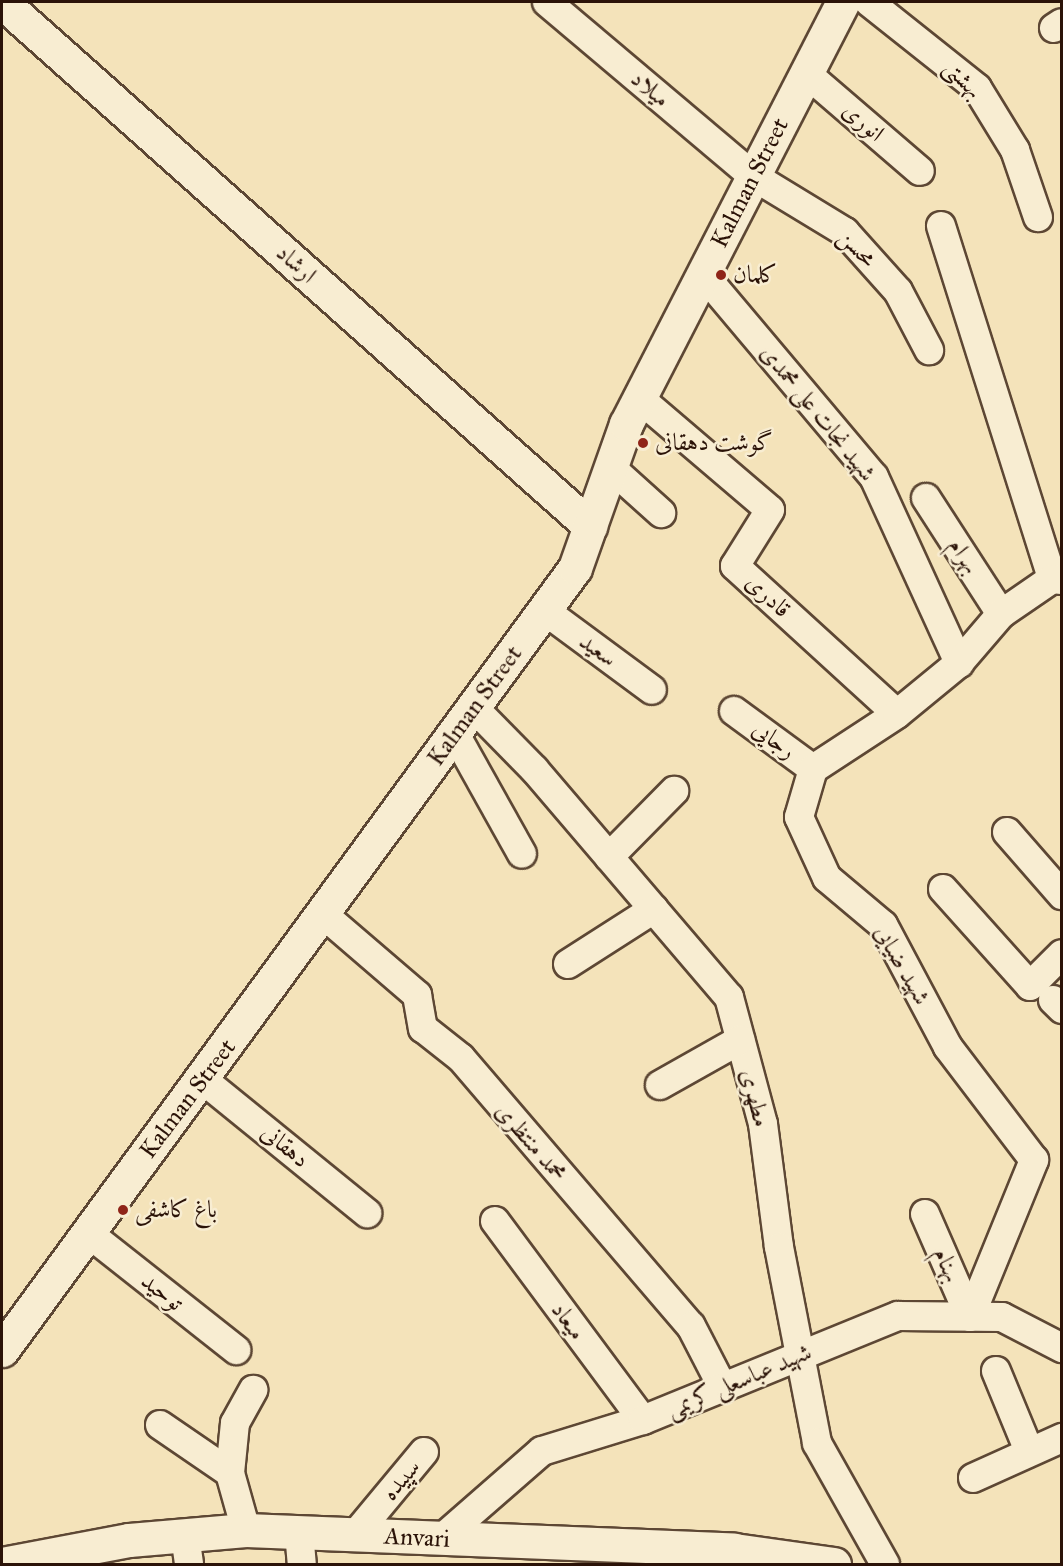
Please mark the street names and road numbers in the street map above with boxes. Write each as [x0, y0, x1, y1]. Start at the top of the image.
street label: بهشتی [937, 53, 989, 105]
street label: میلاد [624, 64, 676, 114]
street label: انوری [836, 96, 890, 148]
street label: Kalman Street [705, 113, 795, 253]
street label: محسن [832, 223, 882, 273]
street label: ارشاد [270, 238, 322, 290]
street label: شهید نجات علی محمدی [754, 339, 882, 487]
street label: بهرام [942, 533, 986, 579]
street label: قادری [739, 568, 797, 624]
street label: سعید [574, 627, 622, 673]
street label: Kalman Street [422, 640, 528, 772]
street label: رجایی [746, 714, 802, 766]
street label: شهید ضیایی [868, 920, 936, 1010]
street label: Kalman Street [134, 1034, 242, 1164]
street label: مطهری [734, 1066, 776, 1130]
street label: محمد منتظری [489, 1097, 573, 1187]
street label: دهقانی [255, 1118, 315, 1174]
street label: بهنام [927, 1243, 967, 1287]
street label: توحید [135, 1267, 189, 1317]
street label: میعاد [545, 1296, 591, 1346]
street label: شهید عباسعلی کریمی [662, 1338, 816, 1424]
street label: سپیده [375, 1453, 427, 1507]
street label: Anvari [383, 1522, 451, 1554]

